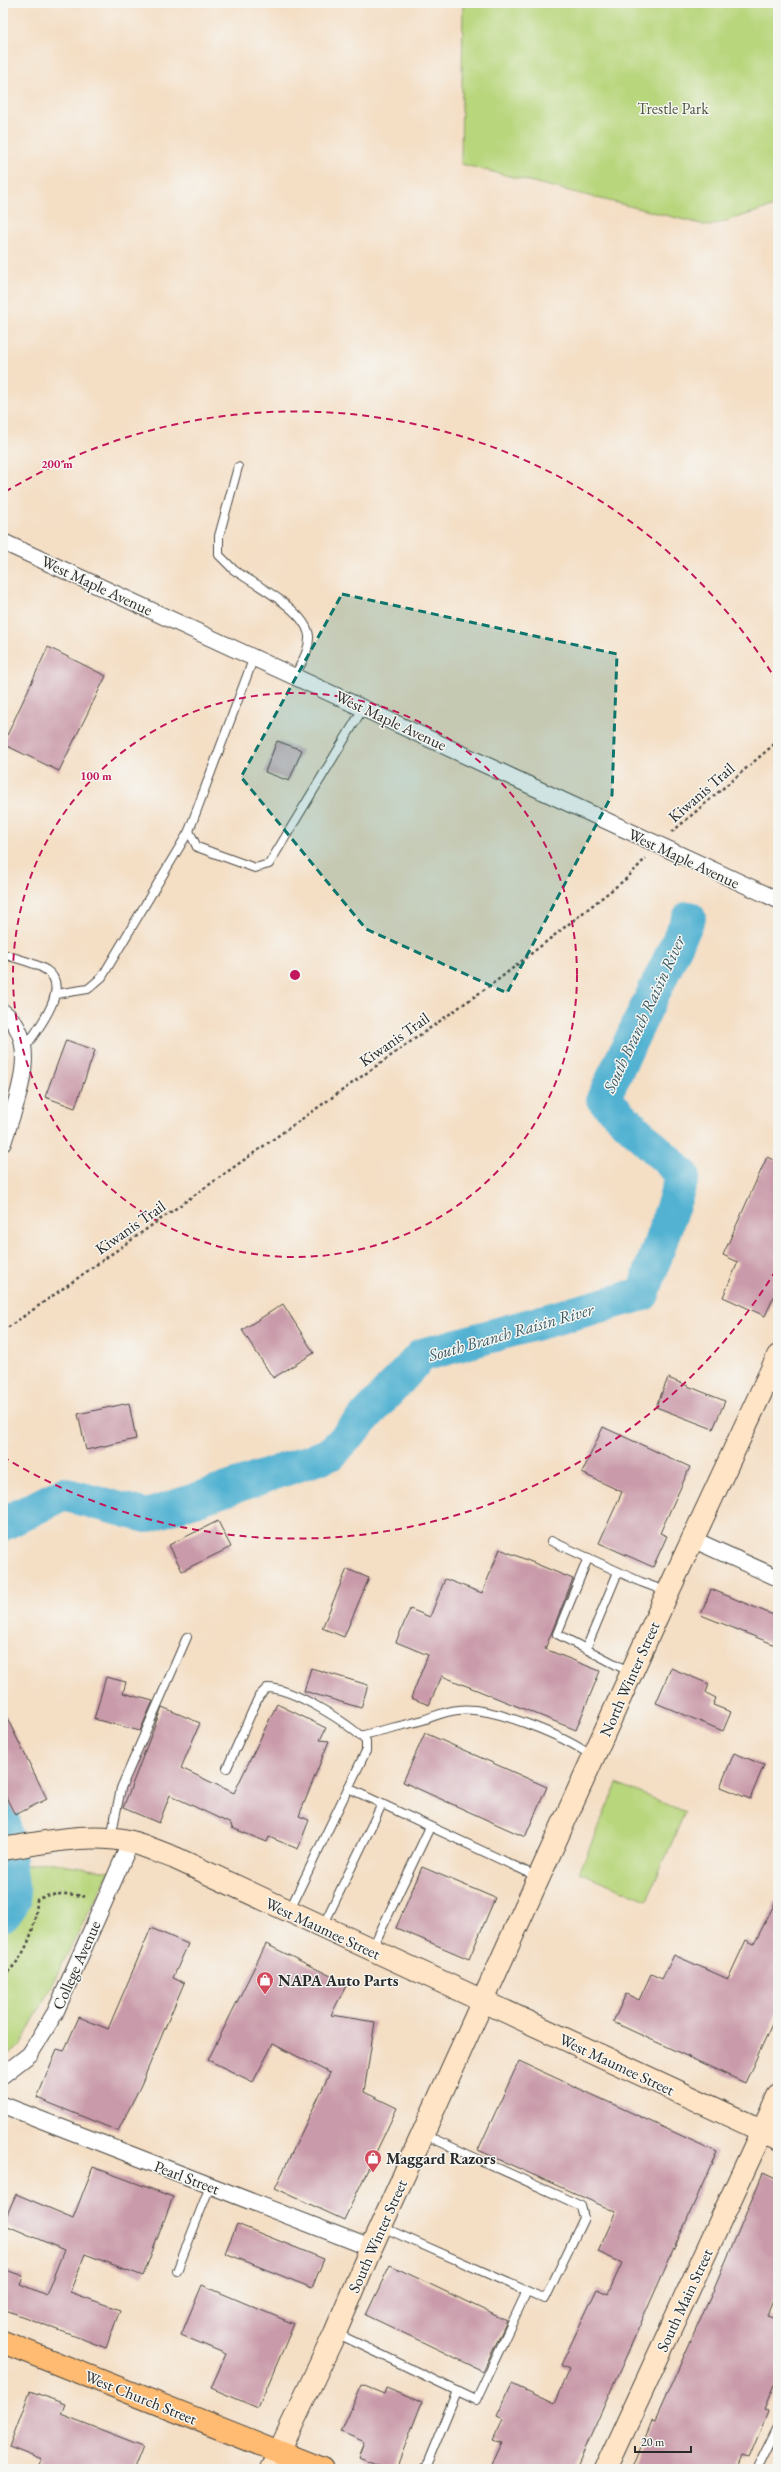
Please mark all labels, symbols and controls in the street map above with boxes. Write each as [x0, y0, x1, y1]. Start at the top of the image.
park label: Trestle Park [637, 98, 709, 119]
text: 200 m [41, 456, 73, 472]
street label: West Maple Avenue [38, 550, 156, 620]
street label: West Maple Avenue [332, 685, 450, 755]
street label: Kiwanis Trail [664, 758, 739, 827]
text: 100 m [80, 768, 112, 784]
street label: West Maple Avenue [625, 823, 743, 893]
water label: South Branch Raisin River [598, 931, 691, 1097]
centre of rings [288, 968, 302, 982]
street label: Kiwanis Trail [355, 1007, 434, 1071]
street label: Kiwanis Trail [91, 1195, 170, 1259]
water label: South Branch Raisin River [425, 1297, 598, 1366]
street label: North Winter Street [595, 1618, 664, 1740]
street label: West Maumee Street [262, 1893, 384, 1964]
street label: College Avenue [47, 1917, 105, 2013]
shop icon: NAPA Auto Parts [255, 1970, 275, 1995]
place label: NAPA Auto Parts [278, 1970, 399, 1991]
street label: West Maumee Street [556, 2029, 678, 2100]
shop icon: Maggard Razors [363, 2148, 383, 2173]
place label: Maggard Razors [386, 2148, 496, 2169]
street label: Pearl Street [151, 2155, 222, 2199]
street label: South Winter Street [343, 2176, 412, 2296]
street label: South Main Street [651, 2245, 718, 2355]
street label: West Church Street [82, 2365, 200, 2430]
scale bar [635, 2428, 691, 2454]
text: 20 m [641, 2434, 665, 2450]

